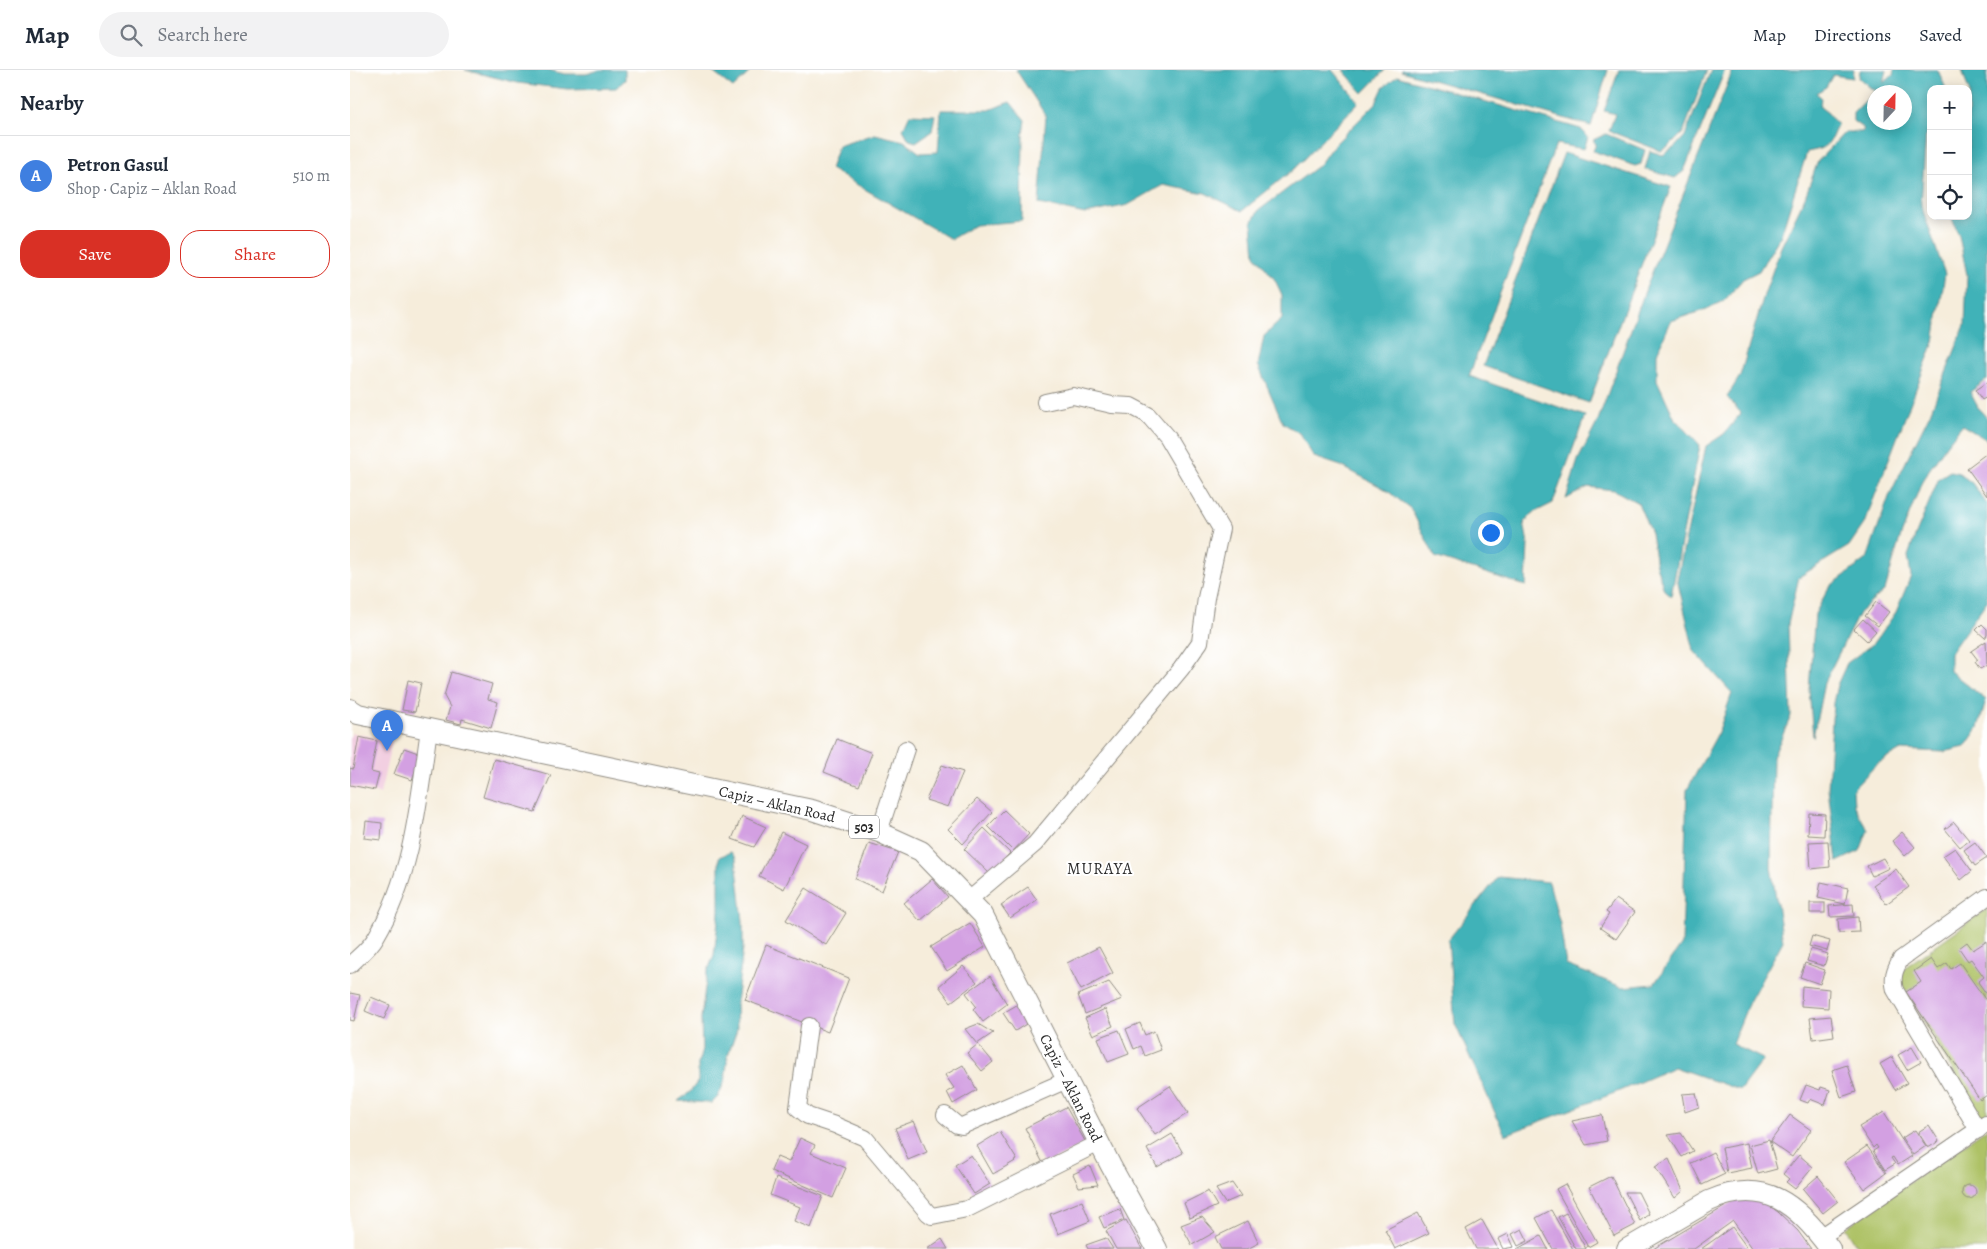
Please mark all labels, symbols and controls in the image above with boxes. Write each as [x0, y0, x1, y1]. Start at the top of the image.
search box [99, 12, 449, 57]
text: Map [25, 19, 69, 51]
icon: search [117, 21, 145, 49]
text: Search here [157, 22, 248, 48]
text: Map [1753, 23, 1786, 47]
text: Directions [1814, 23, 1891, 47]
text: Saved [1919, 23, 1962, 47]
north arrow [1867, 85, 1912, 130]
map controls [1927, 85, 1972, 220]
button: + [1927, 85, 1972, 130]
text: Nearby [20, 89, 83, 117]
button: − [1927, 130, 1972, 175]
text: Petron Gasul [67, 152, 168, 178]
text: A [31, 165, 41, 187]
text: 510 m [293, 165, 330, 187]
button: locate [1927, 175, 1972, 220]
text: Shop · Capiz – Aklan Road [67, 178, 237, 200]
button: Save [20, 230, 170, 278]
button: Share [180, 230, 330, 278]
your location [1478, 520, 1504, 546]
pin: A [371, 710, 403, 751]
street label: Capiz – Aklan Road [717, 781, 838, 827]
road number: 503 [849, 816, 879, 839]
district label: MURAYA [1067, 858, 1133, 880]
street label: Capiz – Aklan Road [1035, 1030, 1107, 1146]

